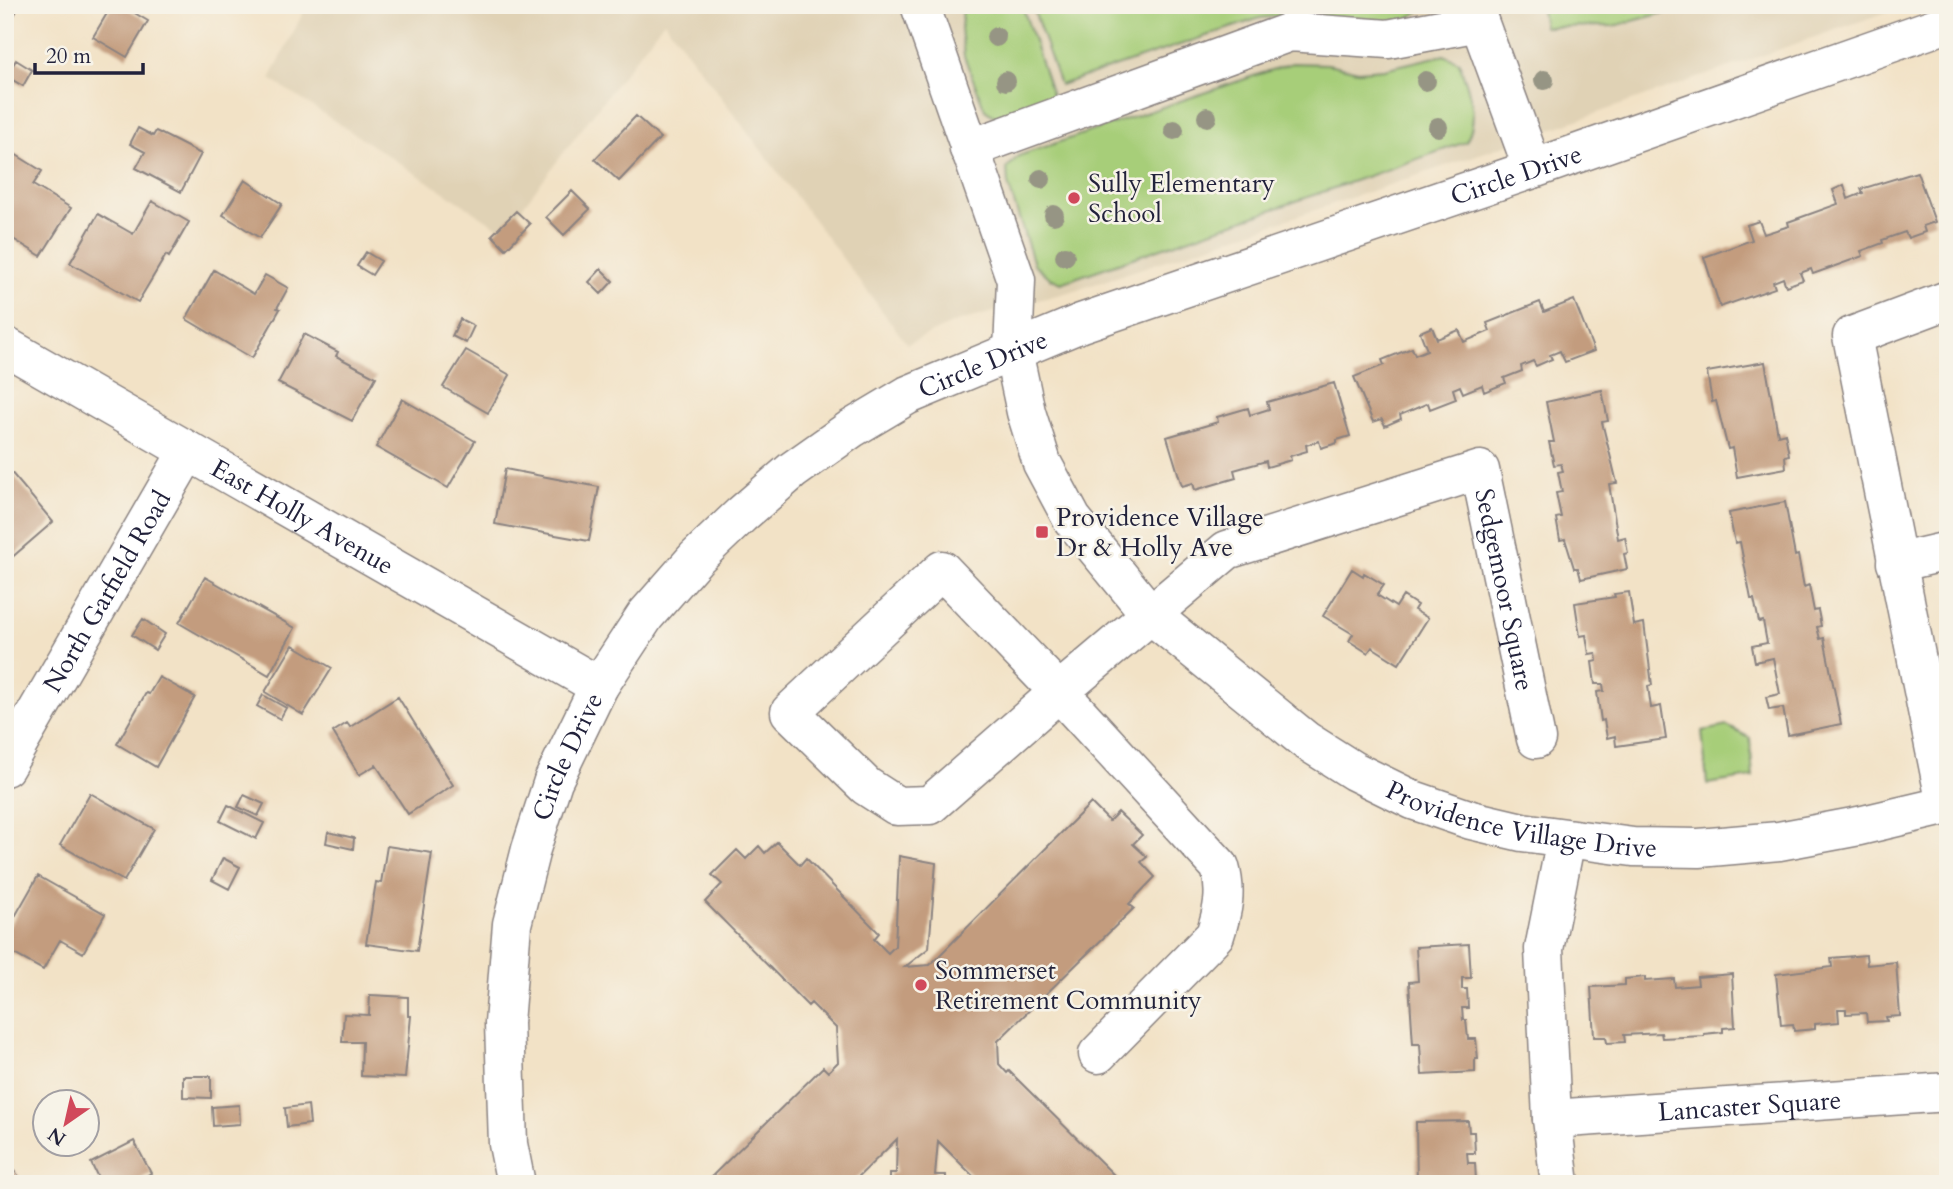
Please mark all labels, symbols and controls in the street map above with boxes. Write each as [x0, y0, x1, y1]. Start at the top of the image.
scale bar [35, 32, 144, 76]
text: 20 m [46, 42, 91, 71]
street label: Circle Drive [1446, 136, 1587, 214]
place label: Sully Elementary School [1088, 166, 1275, 231]
marker: Sully Elementary School [1066, 190, 1082, 206]
street label: Circle Drive [913, 322, 1053, 407]
street label: East Holly Avenue [205, 451, 400, 583]
street label: North Garfield Road [35, 484, 179, 699]
street label: Sedgemoor Square [1466, 486, 1542, 694]
place label: Providence Village Dr & Holly Ave [1056, 500, 1264, 565]
marker: Providence Village Dr & Holly Ave [1034, 524, 1050, 540]
street label: Circle Drive [524, 687, 611, 825]
street label: Providence Village Drive [1380, 772, 1657, 865]
place label: Sommerset Retirement Community [935, 953, 1202, 1018]
marker: Sommerset Retirement Community [913, 977, 929, 993]
street label: Lancaster Square [1657, 1082, 1842, 1130]
north arrow [32, 1088, 102, 1158]
text: N [43, 1121, 71, 1152]

